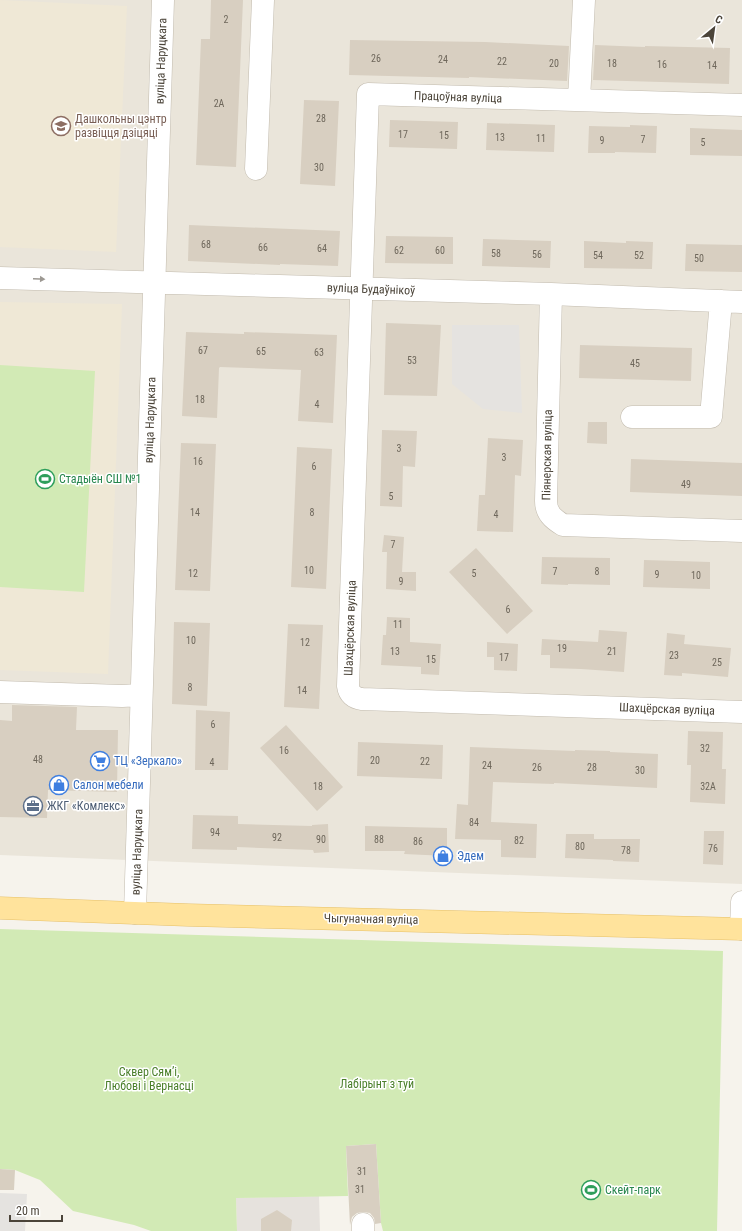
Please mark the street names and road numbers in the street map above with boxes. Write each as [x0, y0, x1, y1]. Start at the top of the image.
street label: вуліца Наруцкага [152, 17, 170, 104]
street label: Працоўная вуліца [414, 88, 503, 106]
street label: вуліца Будаўнікоў [327, 280, 415, 298]
street label: вуліца Наруцкага [141, 376, 159, 463]
street label: Піянерская вуліца [539, 409, 555, 501]
street label: Шахцёрская вуліца [341, 580, 359, 676]
street label: Шахцёрская вуліца [619, 700, 715, 718]
street label: вуліца Наруцкага [128, 808, 146, 895]
street label: Чыгуначная вуліца [324, 911, 419, 927]

